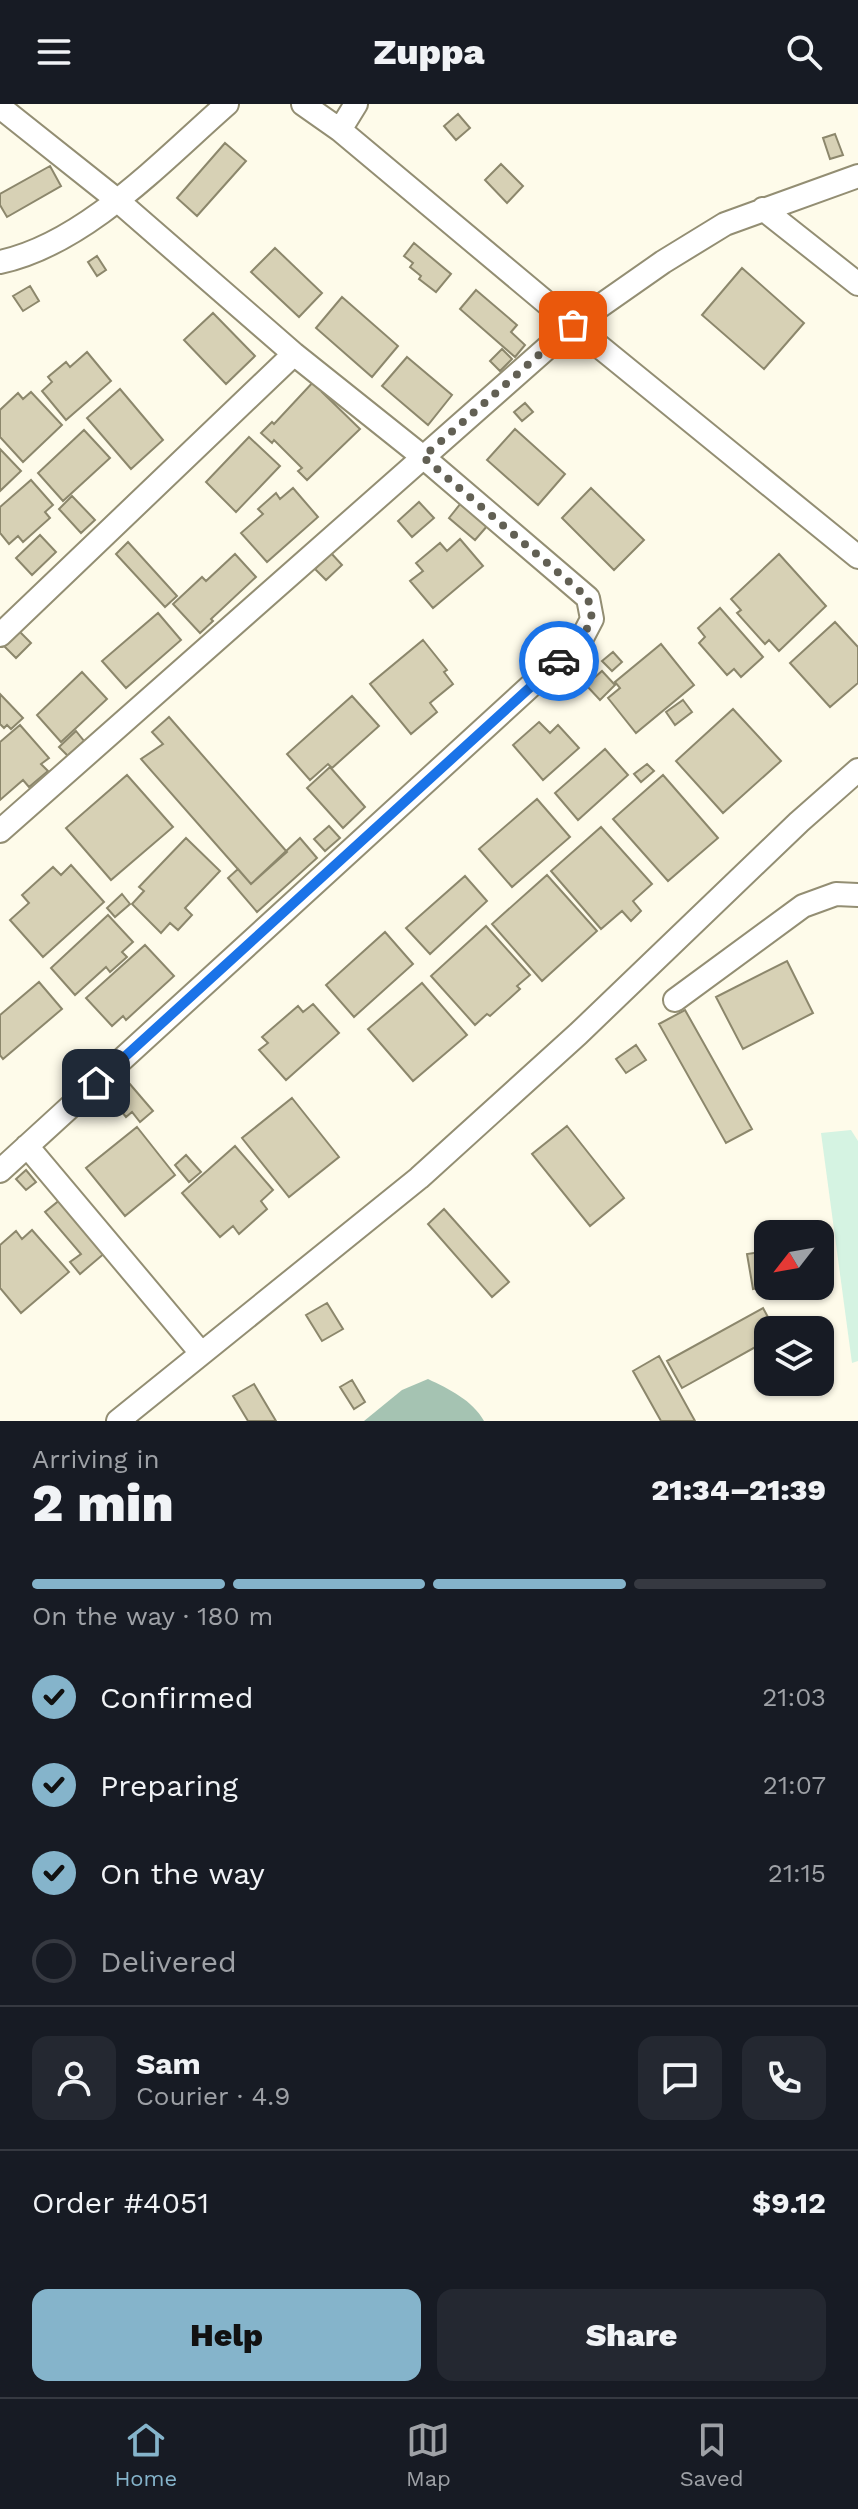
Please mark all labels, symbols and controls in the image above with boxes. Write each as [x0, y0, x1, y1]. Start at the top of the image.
icon: menu [32, 30, 76, 74]
icon: search [782, 30, 826, 74]
text: Zuppa [374, 31, 485, 73]
pin [539, 291, 607, 359]
icon: bag [551, 303, 595, 347]
courier [519, 621, 599, 701]
icon: car [537, 639, 581, 683]
pin [62, 1049, 130, 1117]
icon: home [74, 1061, 118, 1105]
north arrow [754, 1220, 834, 1300]
map controls [754, 1220, 834, 1396]
button: layers [754, 1316, 834, 1396]
text: Arriving in [32, 1444, 160, 1474]
text: 21:34–21:39 [651, 1472, 826, 1507]
text: 2 min [32, 1473, 174, 1534]
text: On the way · 180 m [32, 1601, 273, 1631]
icon: check [32, 1675, 76, 1719]
text: Confirmed [100, 1680, 254, 1715]
text: 21:03 [762, 1682, 826, 1712]
icon: check [32, 1763, 76, 1807]
text: Preparing [100, 1768, 238, 1803]
text: 21:07 [763, 1770, 826, 1800]
icon: check [32, 1851, 76, 1895]
text: On the way [100, 1856, 265, 1891]
text: 21:15 [768, 1858, 826, 1888]
text: Delivered [100, 1944, 237, 1979]
button: person [32, 2036, 116, 2120]
button: chat [638, 2036, 722, 2120]
button: phone [742, 2036, 826, 2120]
text: Sam [136, 2046, 201, 2081]
text: Courier · 4.9 [136, 2081, 290, 2111]
text: Order #4051 [32, 2185, 209, 2220]
text: $9.12 [752, 2185, 826, 2220]
button: Help [32, 2289, 421, 2381]
button: Share [437, 2289, 826, 2381]
tab: Home [114, 2418, 177, 2491]
tab: Map [406, 2418, 451, 2491]
tab: Saved [680, 2418, 744, 2491]

